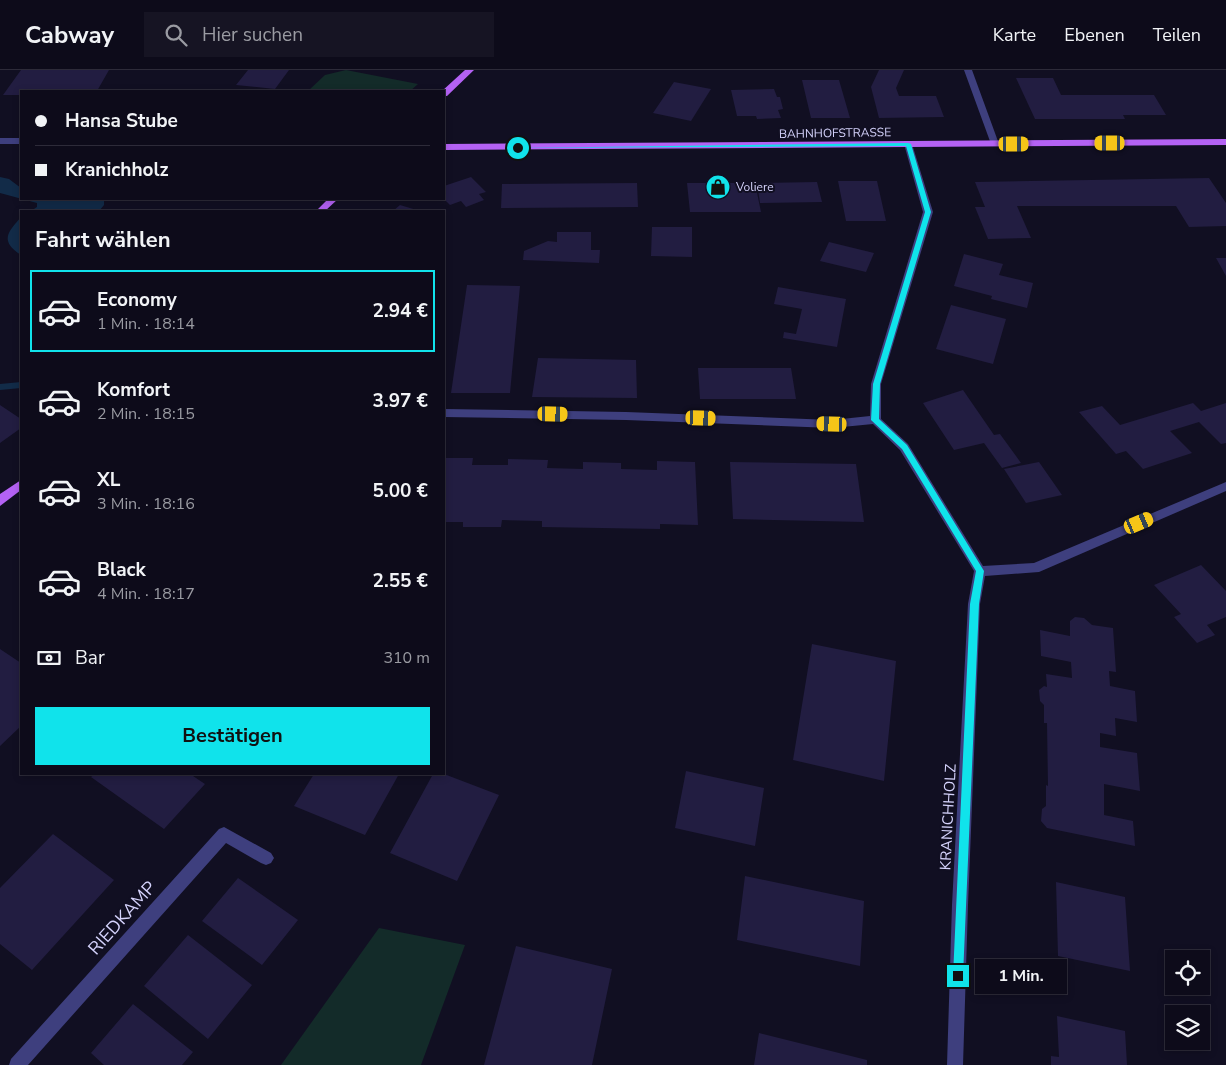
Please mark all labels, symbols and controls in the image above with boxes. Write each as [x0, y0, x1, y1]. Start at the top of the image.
search box [144, 12, 494, 57]
text: Cabway [25, 19, 114, 51]
icon: search [162, 21, 190, 49]
text: Hier suchen [202, 22, 303, 48]
text: Karte [993, 23, 1036, 47]
text: Ebenen [1064, 23, 1125, 47]
text: Teilen [1153, 23, 1201, 47]
text: Hansa Stube [65, 108, 178, 134]
street label: BAHNHOFSTRASSE [779, 124, 891, 142]
car [1095, 136, 1125, 151]
route start [507, 137, 529, 159]
car [999, 137, 1029, 152]
text: Kranichholz [65, 157, 169, 183]
shop icon: Voliere [705, 174, 731, 200]
place label: Voliere [735, 179, 774, 195]
text: Fahrt wählen [35, 225, 171, 255]
text: Economy [97, 287, 177, 313]
icon: car [37, 289, 82, 334]
text: 2.94 € [373, 298, 428, 324]
text: 1 Min. · 18:14 [97, 313, 195, 335]
text: Komfort [97, 377, 170, 403]
icon: car [37, 379, 82, 424]
text: 3.97 € [373, 388, 428, 414]
text: 2 Min. · 18:15 [97, 403, 195, 425]
car [537, 406, 568, 422]
car [685, 410, 716, 426]
car [816, 416, 847, 432]
text: XL [97, 467, 120, 493]
icon: car [37, 469, 82, 514]
text: 5.00 € [373, 478, 428, 504]
text: 3 Min. · 18:16 [97, 493, 195, 515]
car [1122, 510, 1155, 536]
text: Black [97, 557, 146, 583]
icon: car [37, 559, 82, 604]
text: 2.55 € [373, 568, 428, 594]
text: 4 Min. · 18:17 [97, 583, 195, 605]
icon: cash [35, 644, 63, 672]
text: Bar [75, 645, 105, 671]
text: 310 m [383, 647, 430, 669]
button: Bestätigen [35, 707, 430, 765]
street label: KRANICHHOLZ [935, 763, 961, 871]
street label: RIEDKAMP [83, 876, 161, 960]
map controls [1165, 950, 1210, 1050]
button: locate [1165, 950, 1210, 995]
callout: 1 Min. [976, 958, 1068, 994]
route end [947, 965, 969, 987]
text: 1 Min. [998, 965, 1044, 987]
button: layers [1165, 1005, 1210, 1050]

